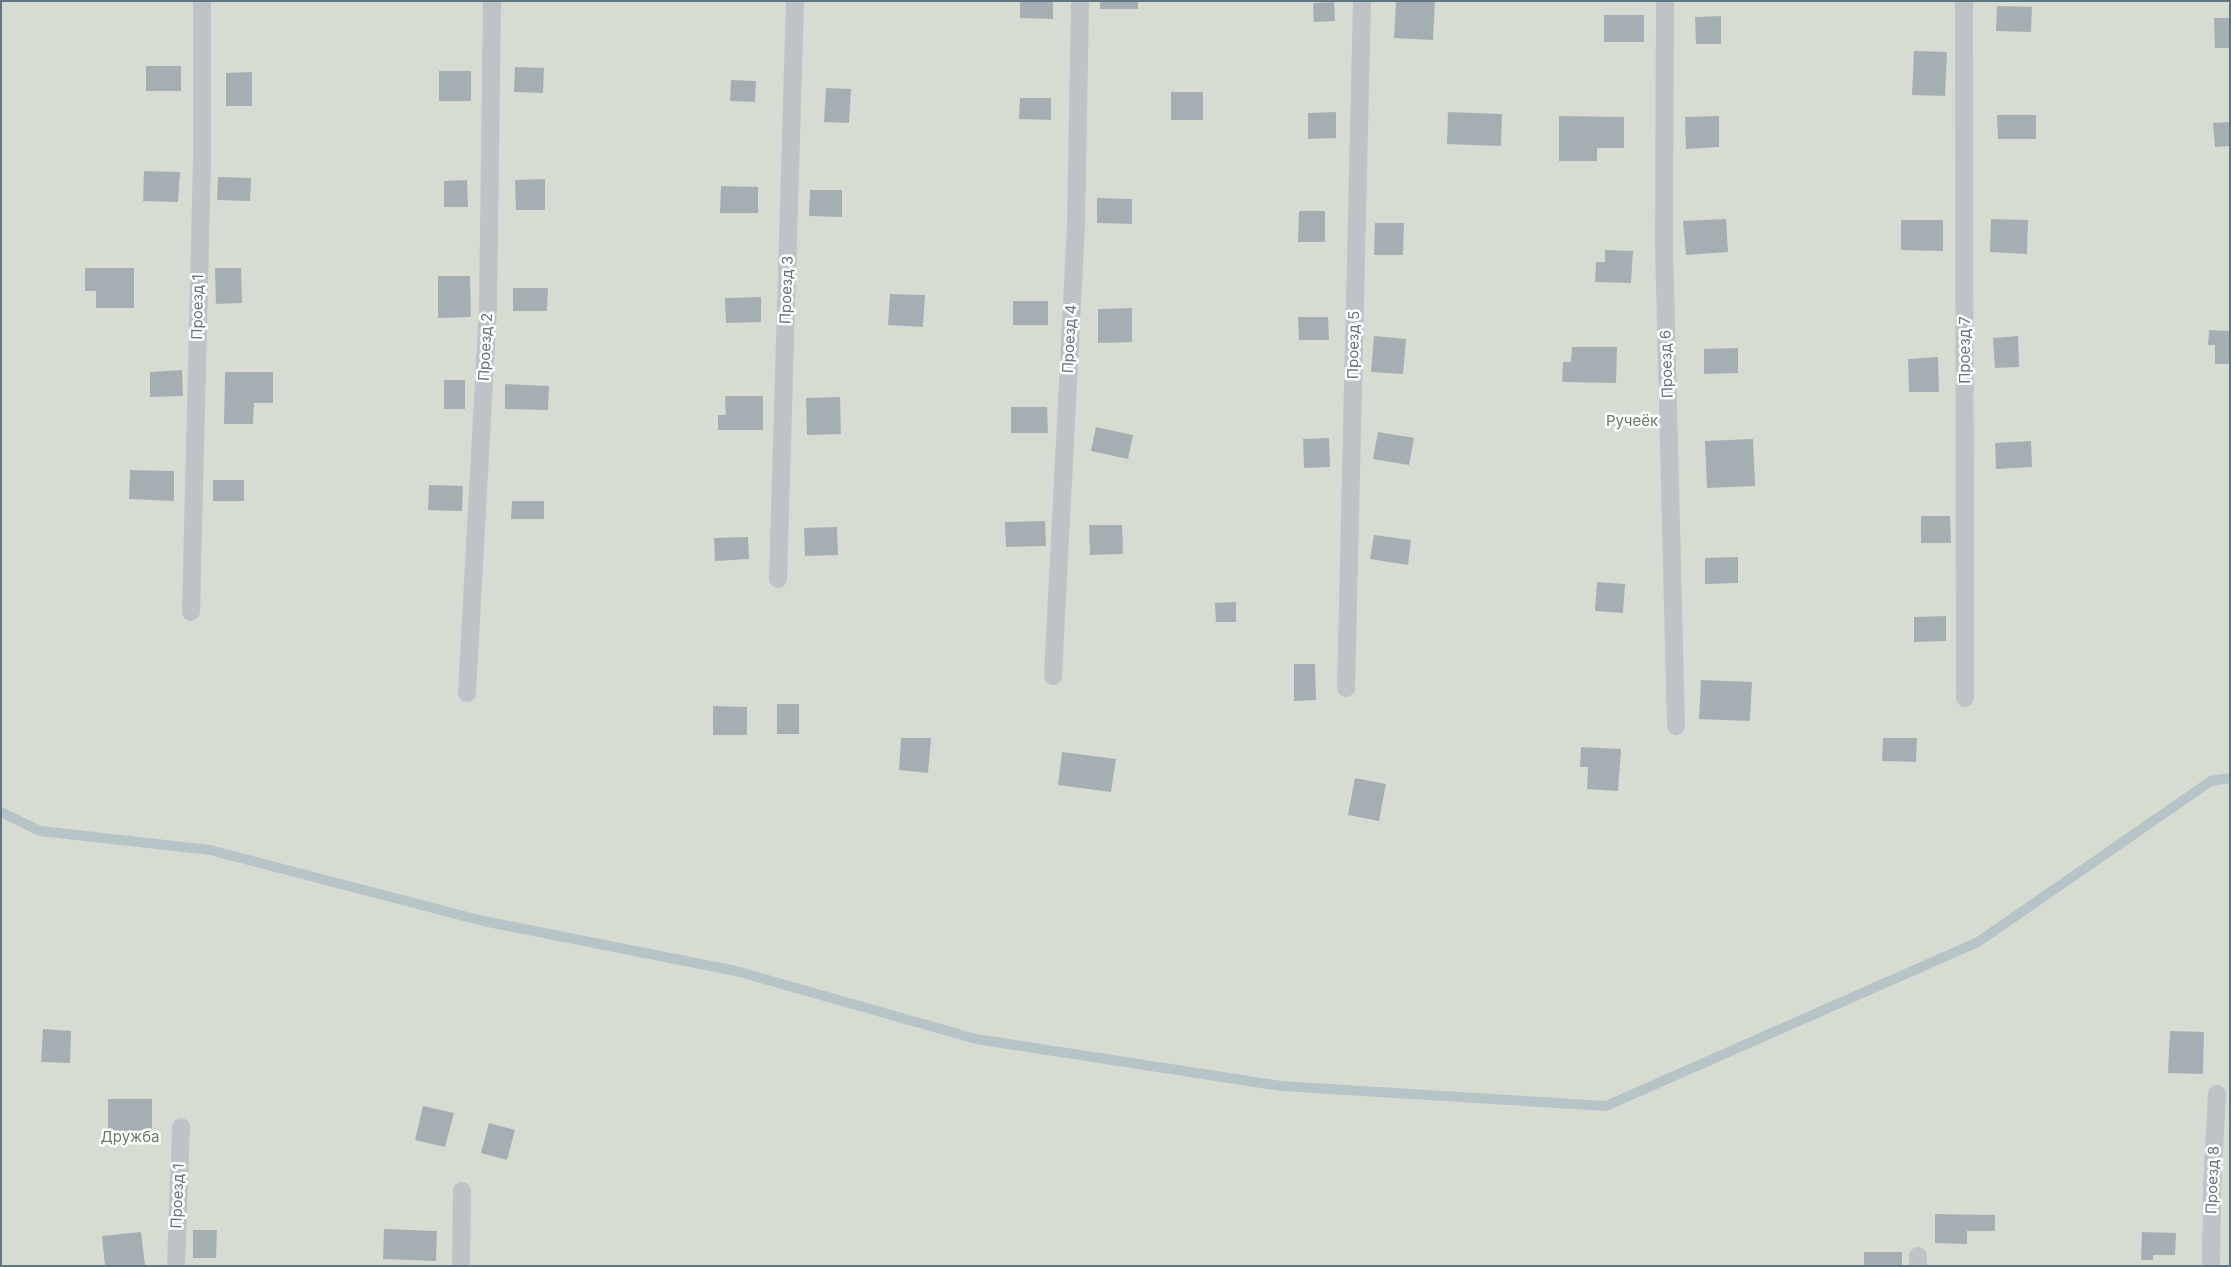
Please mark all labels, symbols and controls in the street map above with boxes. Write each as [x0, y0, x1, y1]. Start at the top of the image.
street label: Проезд 3 [777, 256, 797, 324]
street label: Проезд 1 [188, 274, 208, 340]
street label: Проезд 4 [1059, 304, 1081, 374]
street label: Проезд 5 [1344, 311, 1364, 379]
street label: Проезд 2 [475, 312, 497, 382]
street label: Проезд 7 [1956, 316, 1974, 384]
street label: Проезд 6 [1657, 329, 1677, 399]
park label: Ручеёк [1606, 412, 1658, 430]
park label: Дружба [100, 1128, 160, 1146]
street label: Проезд 8 [2203, 1146, 2223, 1214]
street label: Проезд 1 [168, 1163, 188, 1229]

